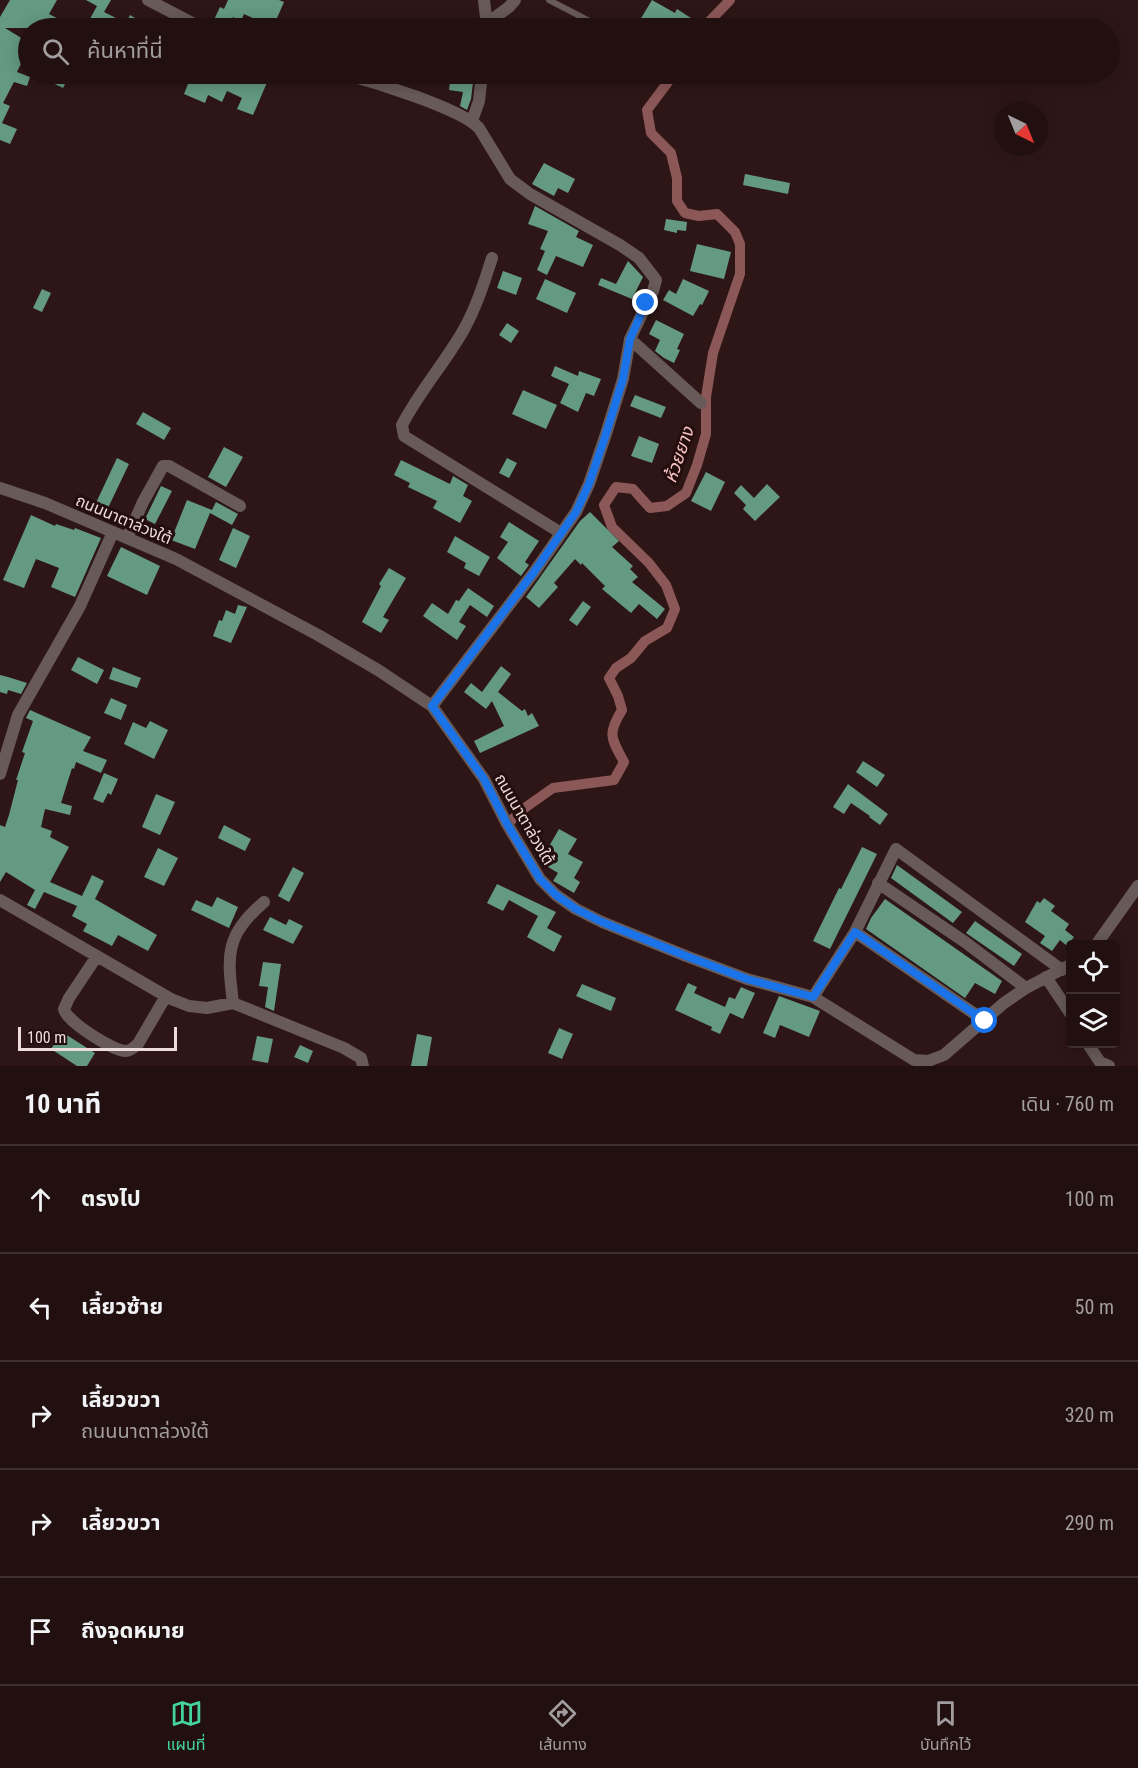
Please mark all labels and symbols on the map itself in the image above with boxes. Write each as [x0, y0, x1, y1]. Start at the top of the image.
north arrow [994, 102, 1048, 156]
route end [632, 289, 658, 315]
water label: ห้วยยาง [659, 423, 698, 486]
street label: ถนนนาตาล่วงใต้ [73, 491, 175, 548]
street label: ถนนนาตาล่วงใต้ [491, 770, 558, 868]
route start [971, 1007, 997, 1033]
scale bar [18, 1024, 177, 1052]

